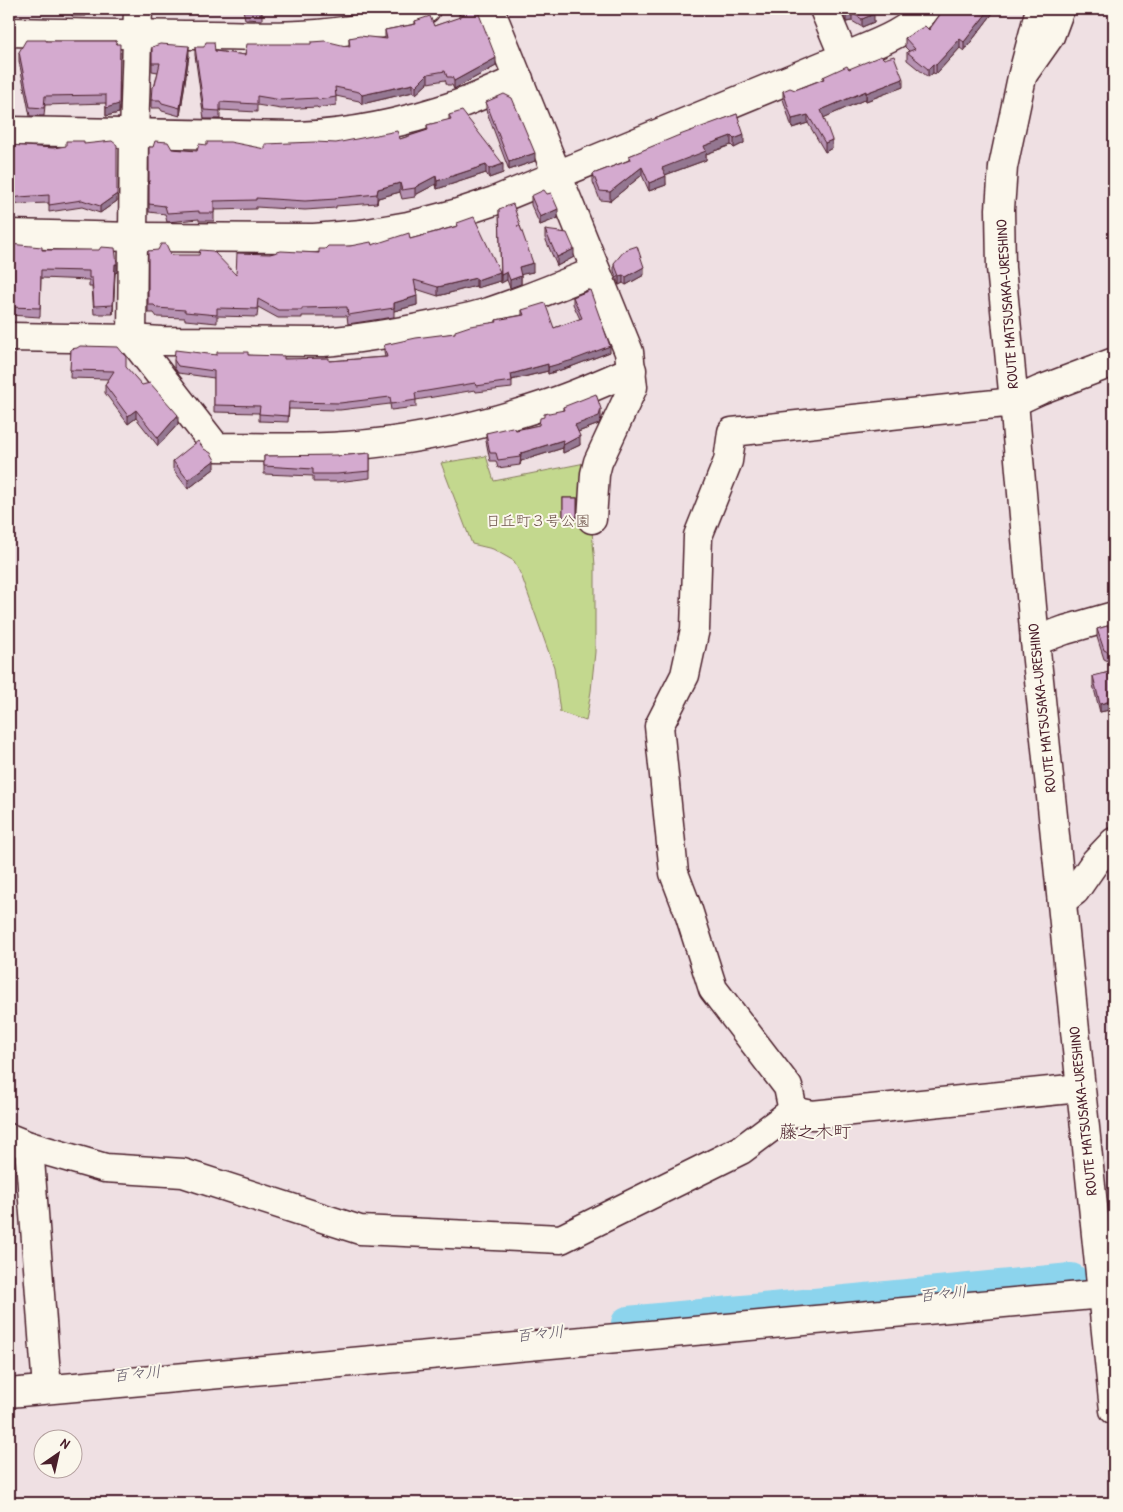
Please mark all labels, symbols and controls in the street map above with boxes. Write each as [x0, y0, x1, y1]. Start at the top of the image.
street label: ROUTE MATSUSAKA-URESHINO [990, 219, 1023, 389]
park label: 日丘町３号公園 [485, 510, 591, 531]
street label: ROUTE MATSUSAKA-URESHINO [1022, 623, 1061, 794]
street label: ROUTE MATSUSAKA-URESHINO [1063, 1026, 1102, 1197]
district label: 藤之木町 [779, 1119, 851, 1144]
water label: 百々川 [918, 1280, 968, 1306]
water label: 百々川 [515, 1320, 565, 1346]
water label: 百々川 [112, 1360, 162, 1386]
north arrow [32, 1430, 82, 1480]
text: N [57, 1433, 74, 1453]

